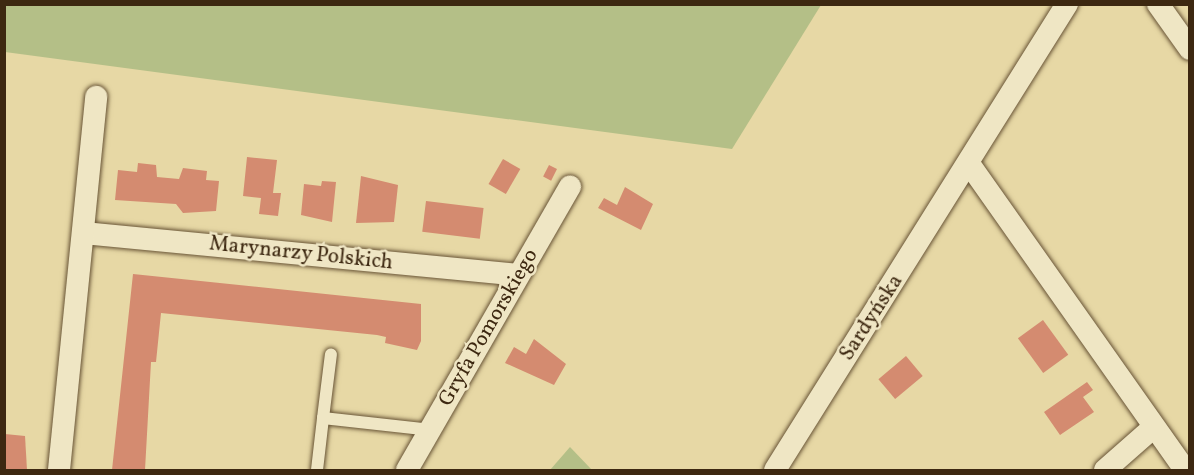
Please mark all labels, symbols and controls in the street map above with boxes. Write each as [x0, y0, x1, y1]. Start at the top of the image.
street label: Marynarzy Polskich [208, 232, 394, 276]
street label: Gryfa Pomorskiego [434, 245, 544, 411]
street label: Sardyńska [835, 270, 909, 366]

